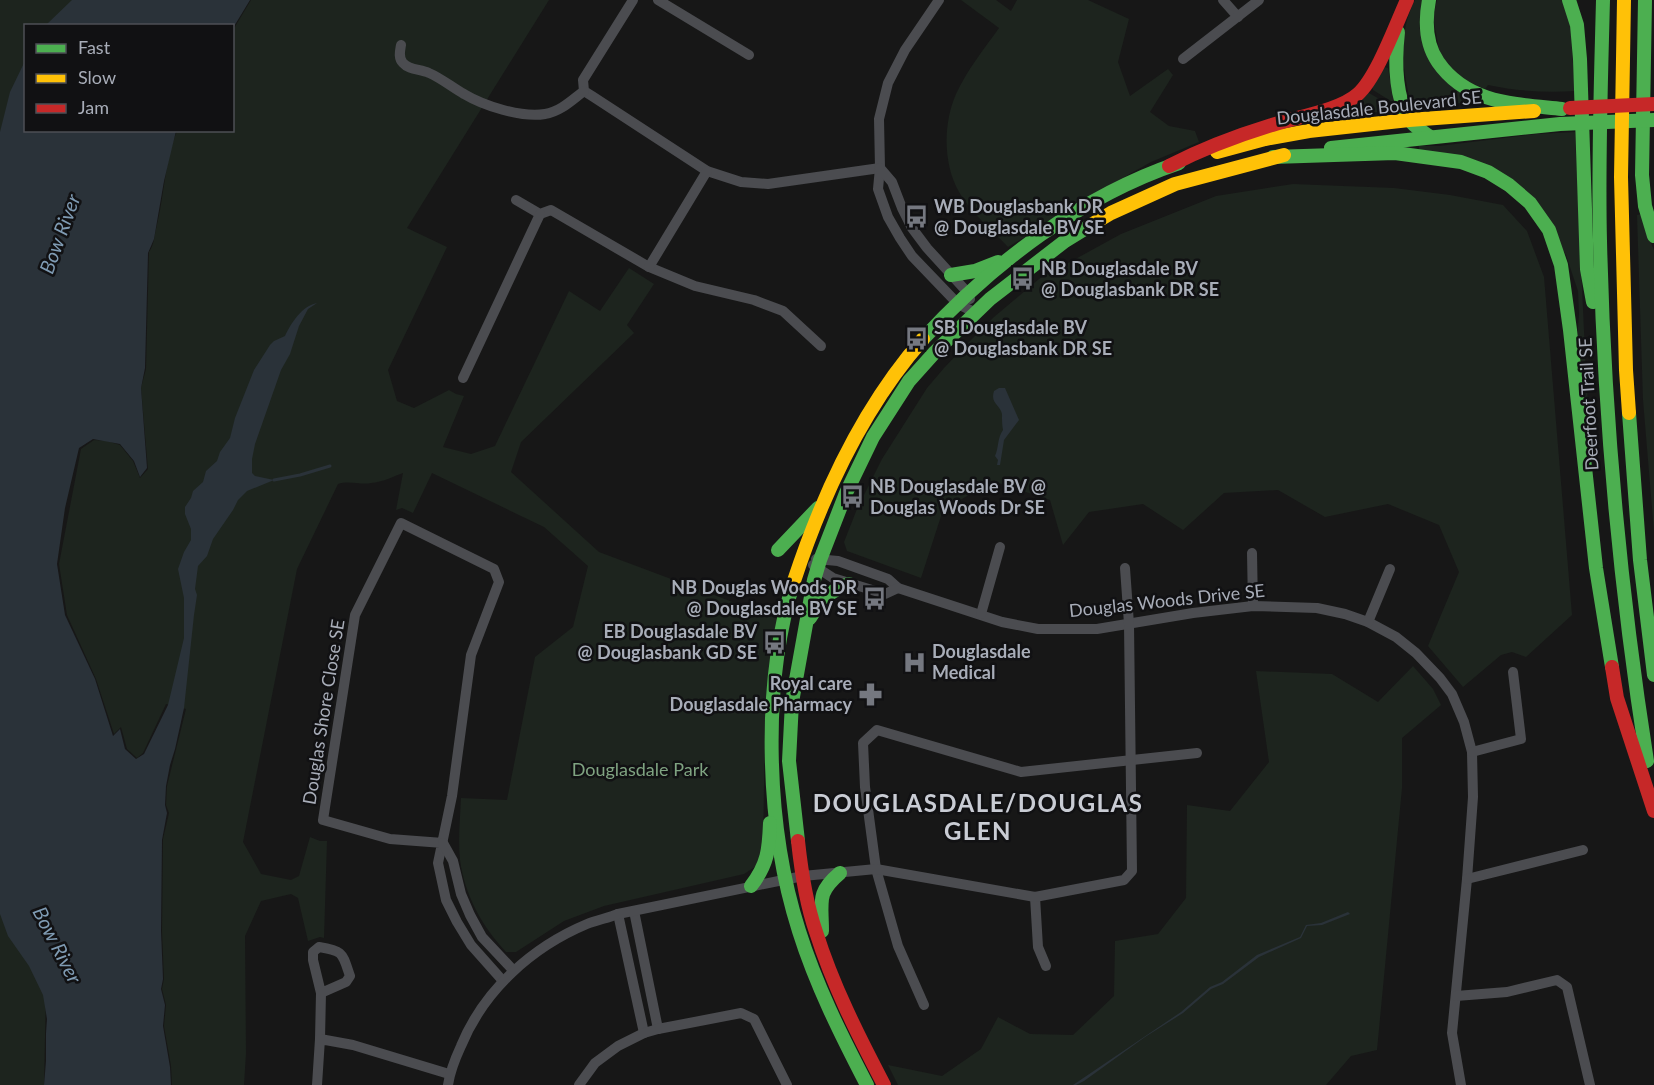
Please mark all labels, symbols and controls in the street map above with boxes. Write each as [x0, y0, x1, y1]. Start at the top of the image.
legend [24, 24, 234, 132]
text: Fast [78, 36, 111, 58]
text: Slow [78, 66, 116, 88]
street label: Douglasdale Boulevard SE [1275, 85, 1482, 129]
text: Jam [78, 96, 109, 118]
water label: Bow River [34, 190, 85, 277]
place label: WB Douglasbank DR @ Douglasdale BV SE [934, 195, 1104, 238]
bus stop icon: WB Douglasbank DR @ Douglasdale BV SE [903, 204, 929, 230]
place label: NB Douglasdale BV @ Douglasbank DR SE [1041, 257, 1219, 300]
bus stop icon: NB Douglasdale BV @ Douglasbank DR SE [1010, 266, 1036, 292]
place label: SB Douglasdale BV @ Douglasbank DR SE [934, 316, 1112, 359]
bus stop icon: SB Douglasdale BV @ Douglasbank DR SE [903, 325, 929, 351]
street label: Deerfoot Trail SE [1574, 337, 1602, 471]
place label: NB Douglasdale BV @ Douglas Woods Dr SE [870, 475, 1046, 518]
bus stop icon: NB Douglasdale BV @ Douglas Woods Dr SE [839, 484, 865, 510]
place label: NB Douglas Woods DR @ Douglasdale BV SE [671, 576, 857, 619]
street label: Douglas Woods Drive SE [1068, 579, 1266, 621]
bus stop icon: NB Douglas Woods DR @ Douglasdale BV SE [862, 585, 888, 611]
street label: Douglas Shore Close SE [297, 618, 349, 806]
place label: EB Douglasdale BV @ Douglasbank GD SE [578, 620, 757, 663]
bus stop icon: EB Douglasdale BV @ Douglasbank GD SE [762, 629, 788, 655]
place label: Douglasdale Medical [932, 640, 1031, 683]
hospital icon: Douglasdale Medical [901, 649, 927, 675]
place label: Royal care Douglasdale Pharmacy [670, 672, 852, 715]
pharmacy icon: Royal care Douglasdale Pharmacy [857, 681, 883, 707]
park label: Douglasdale Park [572, 758, 709, 780]
district label: DOUGLASDALE/DOUGLAS GLEN [813, 788, 1143, 845]
water label: Bow River [28, 902, 88, 988]

